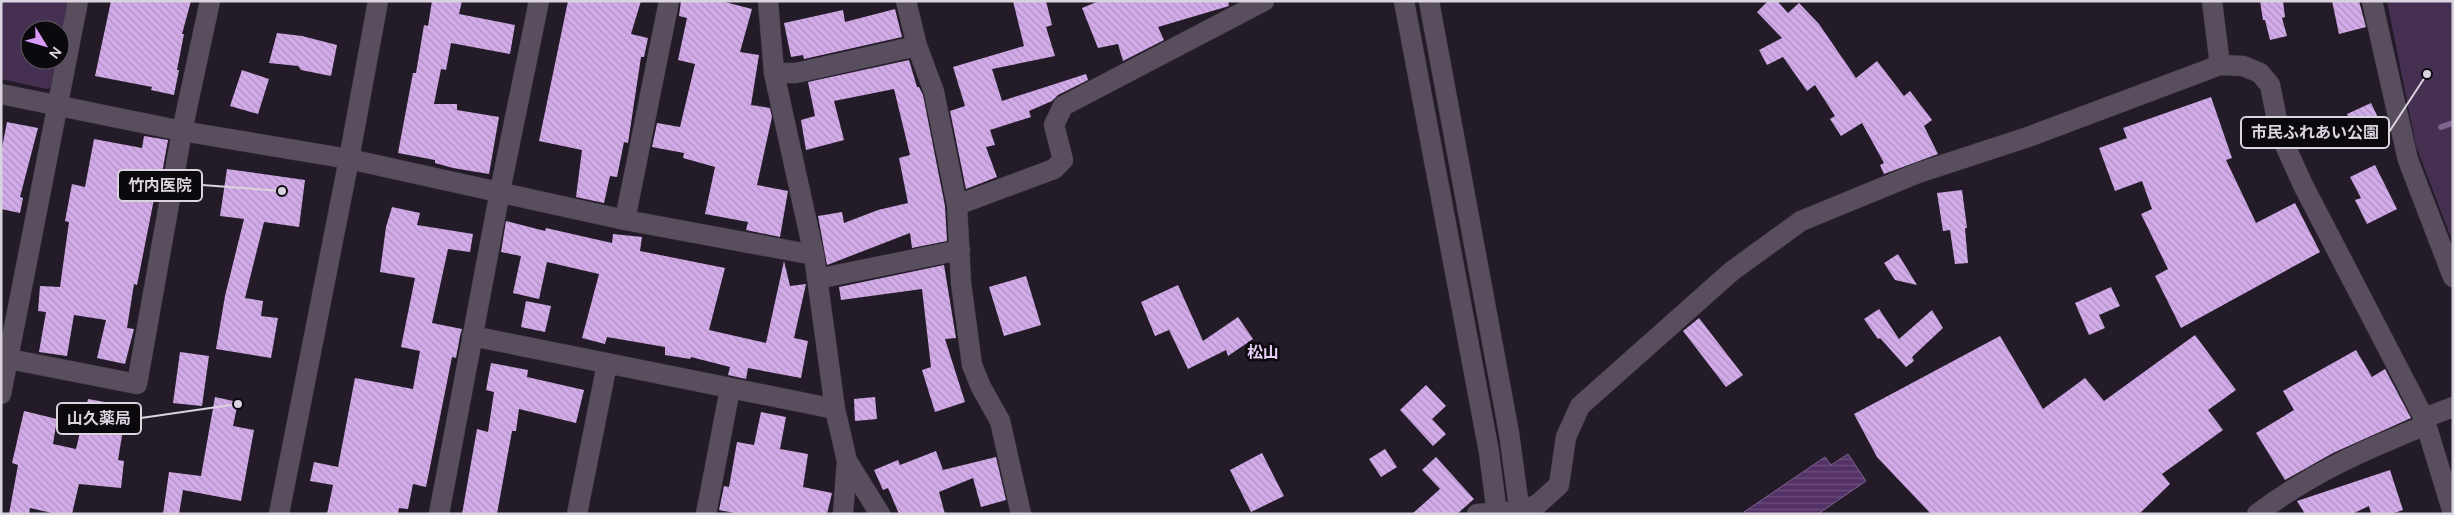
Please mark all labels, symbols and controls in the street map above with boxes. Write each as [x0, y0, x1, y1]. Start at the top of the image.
north arrow [20, 20, 70, 70]
text: N [45, 43, 66, 62]
callout: 市民ふれあい公園 [2241, 117, 2389, 148]
text: 市民ふれあい公園 [2251, 122, 2379, 143]
callout: 竹内医院 [118, 170, 202, 201]
text: 竹内医院 [128, 175, 192, 196]
district label: 松山 [1247, 342, 1279, 363]
callout: 山久薬局 [57, 403, 141, 434]
text: 山久薬局 [67, 408, 131, 429]

